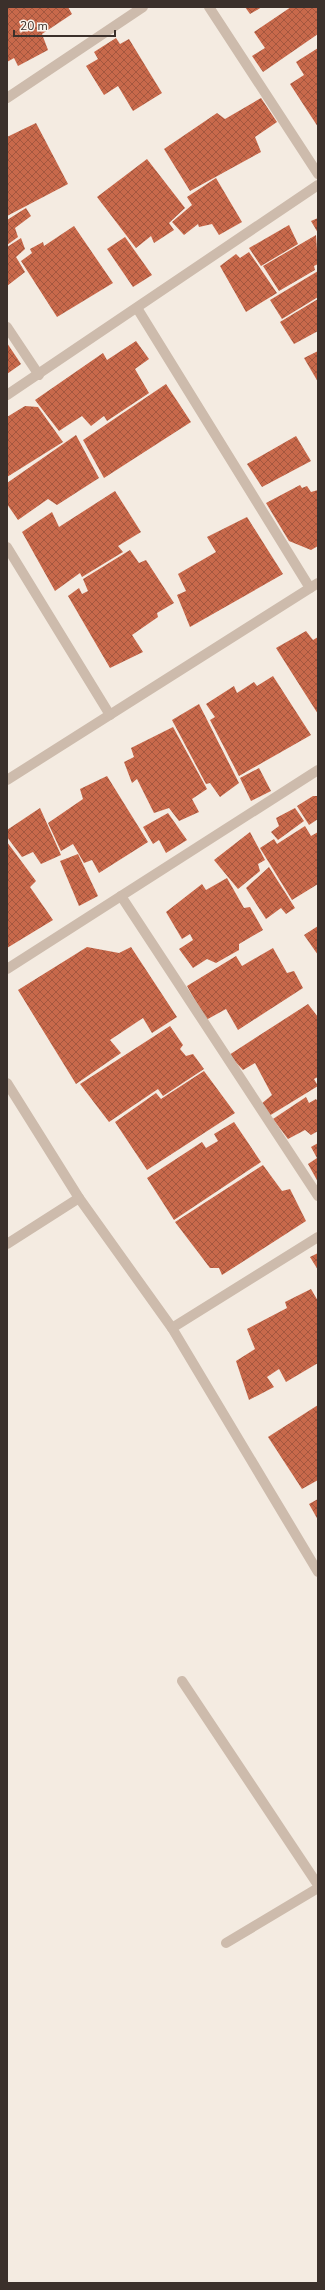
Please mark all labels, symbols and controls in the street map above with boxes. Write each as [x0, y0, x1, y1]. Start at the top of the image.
scale bar [14, 12, 115, 38]
text: 20 m [20, 18, 48, 34]

